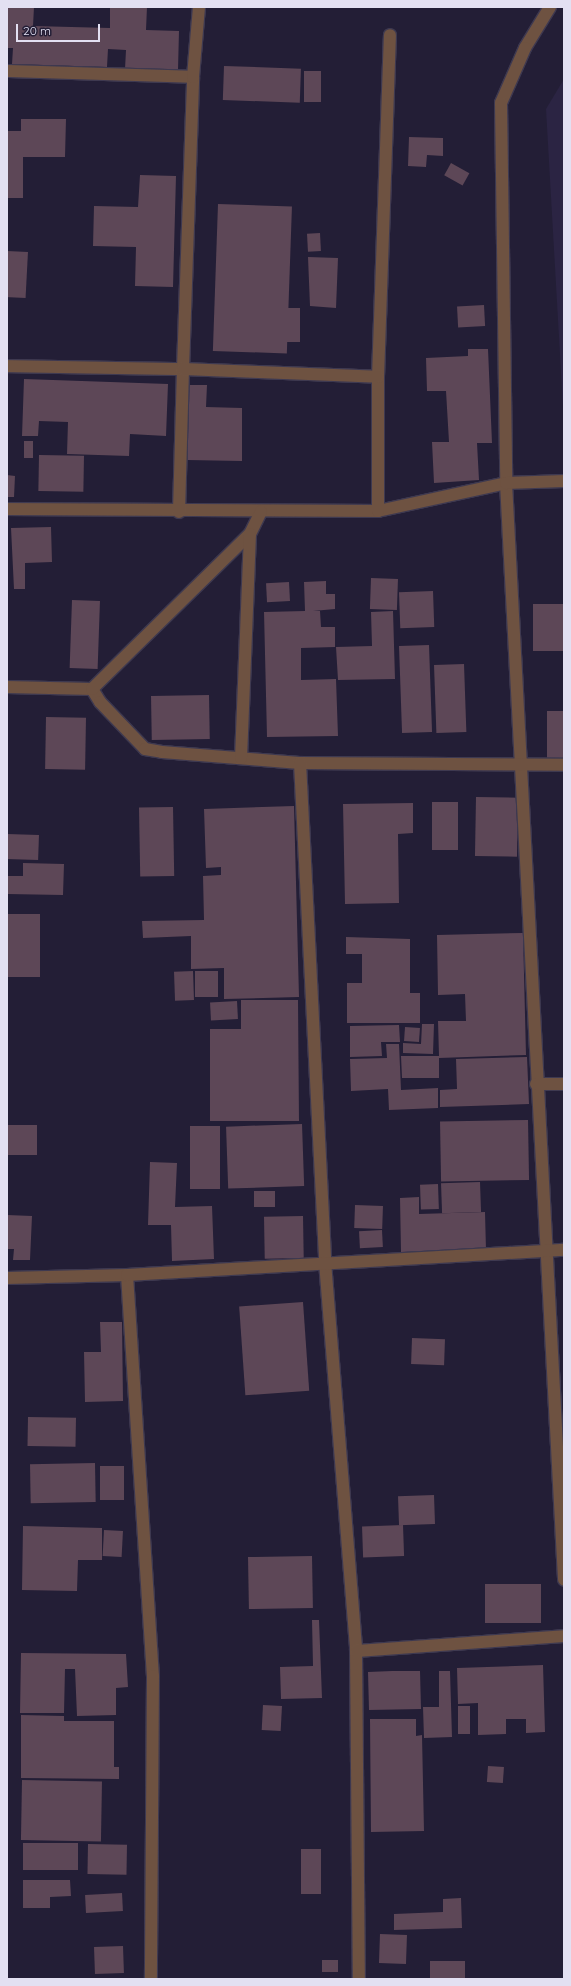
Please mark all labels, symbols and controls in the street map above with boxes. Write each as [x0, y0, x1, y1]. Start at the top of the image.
scale bar [18, 16, 102, 42]
text: 20 m [23, 23, 51, 38]

